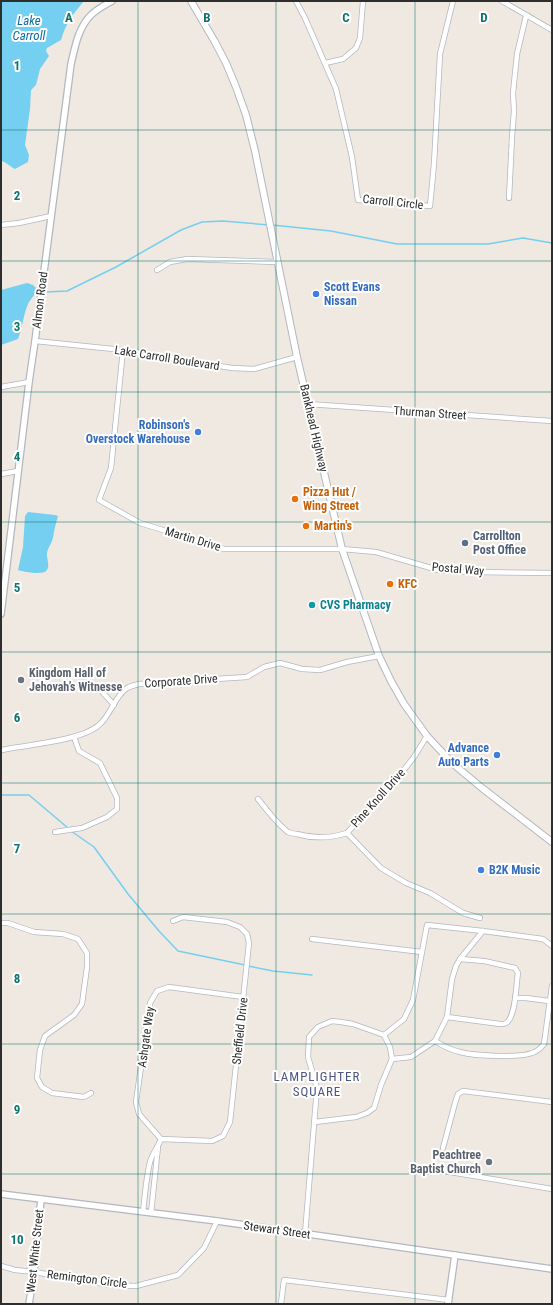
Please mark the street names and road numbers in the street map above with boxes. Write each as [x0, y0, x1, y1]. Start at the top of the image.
street label: Carroll Circle [362, 192, 424, 212]
street label: Almon Road [30, 271, 50, 329]
street label: Lake Carroll Boulevard [113, 343, 221, 373]
street label: Bankhead Highway [297, 383, 331, 473]
street label: Thurman Street [393, 403, 467, 423]
street label: Martin Drive [163, 524, 223, 554]
street label: Postal Way [431, 560, 485, 578]
street label: Corporate Drive [144, 671, 219, 691]
street label: Pine Knoll Drive [348, 766, 408, 830]
street label: Sheffield Drive [230, 996, 251, 1065]
street label: Ashgate Way [135, 1006, 157, 1068]
street label: West White Street [24, 1208, 46, 1294]
street label: Stewart Street [243, 1218, 312, 1242]
street label: Remington Circle [46, 1267, 128, 1291]

